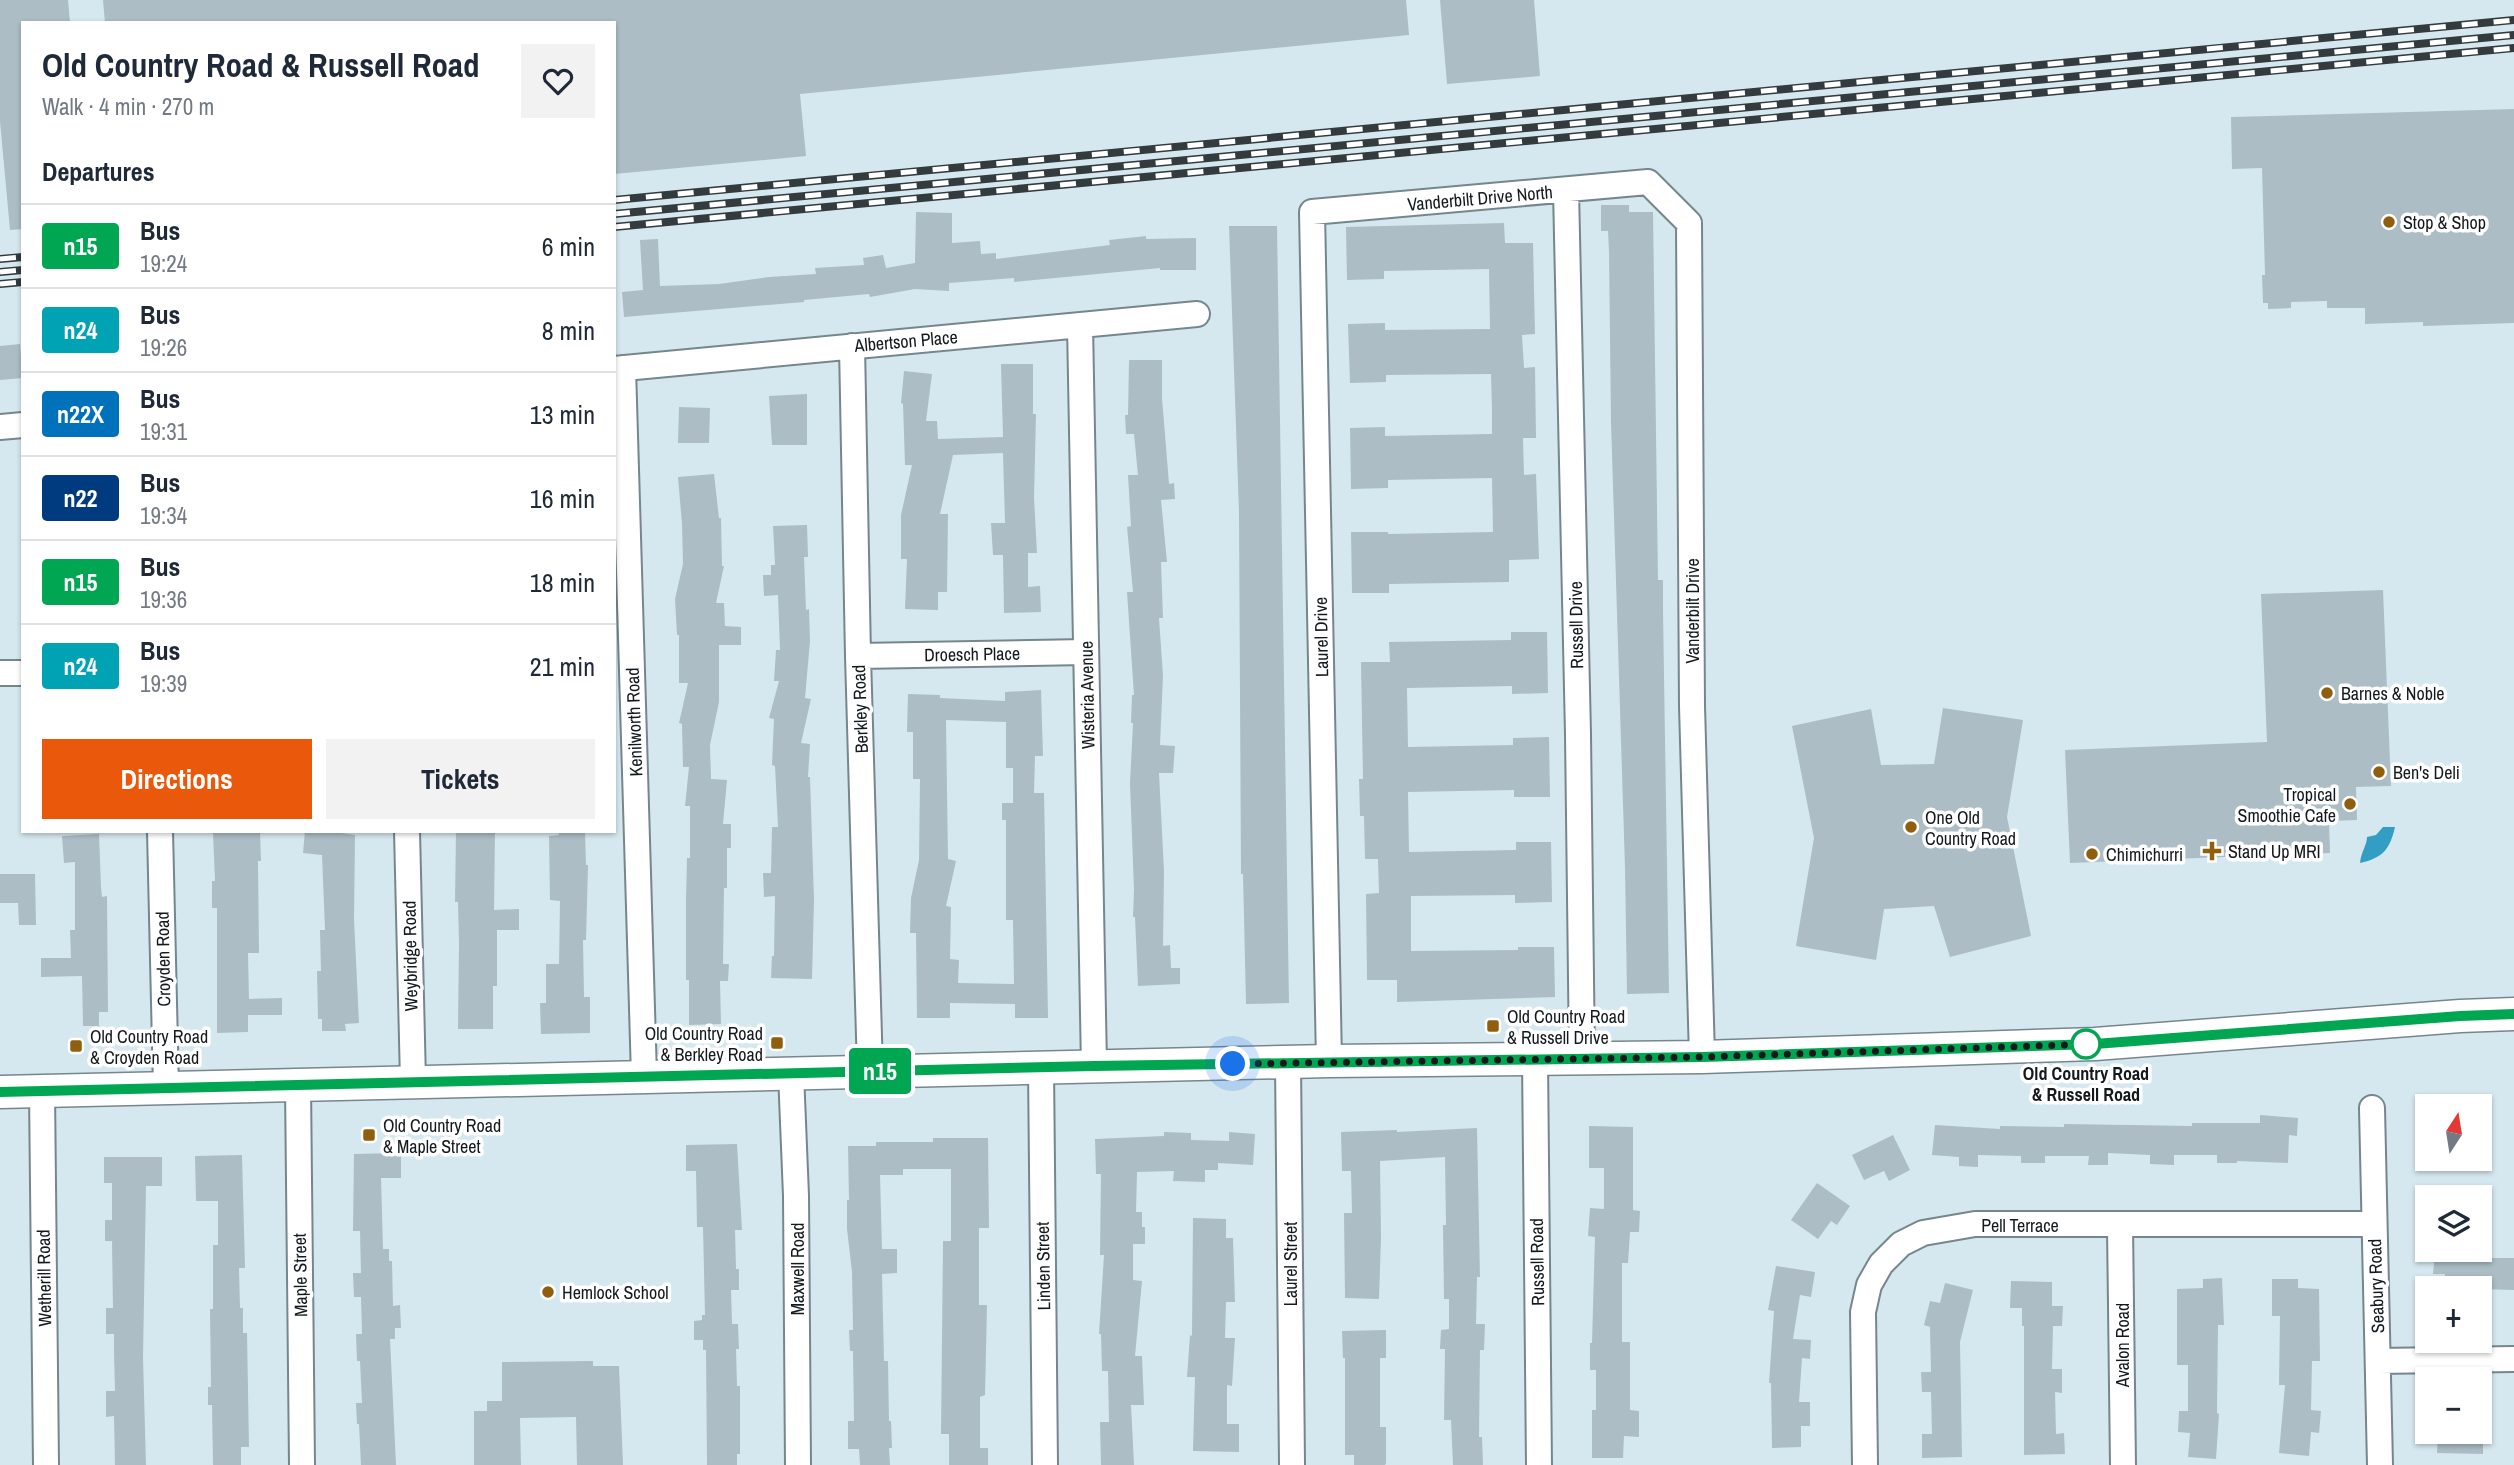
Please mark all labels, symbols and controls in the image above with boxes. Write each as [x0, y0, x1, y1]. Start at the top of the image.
text: Old Country Road & Russell Road [42, 43, 480, 87]
button: heart [521, 44, 595, 118]
text: Walk · 4 min · 270 m [42, 91, 214, 122]
text: Departures [42, 154, 155, 189]
street label: Vanderbilt Drive North [1406, 179, 1554, 217]
place label: Stop & Shop [2403, 210, 2486, 235]
text: Bus [140, 213, 180, 248]
marker: Stop & Shop [2381, 214, 2397, 230]
text: 6 min [542, 229, 595, 264]
text: n15 [64, 230, 97, 262]
text: 19:24 [140, 248, 187, 279]
text: Bus [140, 297, 180, 332]
text: 8 min [542, 313, 595, 348]
text: n24 [64, 314, 97, 346]
street label: Albertson Place [852, 324, 959, 358]
text: 19:26 [140, 332, 187, 363]
text: Bus [140, 381, 180, 416]
text: 13 min [530, 397, 595, 432]
text: n22X [57, 398, 104, 430]
text: 19:31 [140, 416, 187, 447]
text: Bus [140, 465, 180, 500]
text: 16 min [530, 481, 595, 516]
text: n22 [64, 482, 97, 514]
text: 19:34 [140, 500, 187, 531]
text: Bus [140, 549, 180, 584]
street label: Vanderbilt Drive [1680, 558, 1705, 664]
text: 18 min [530, 565, 595, 600]
text: n15 [64, 566, 97, 598]
street label: Russell Drive [1563, 581, 1589, 669]
text: 19:36 [140, 584, 187, 615]
street label: Laurel Drive [1308, 597, 1334, 677]
text: Bus [140, 633, 180, 668]
street label: Droesch Place [924, 641, 1020, 667]
street label: Wisteria Avenue [1074, 641, 1100, 749]
text: 21 min [530, 649, 595, 684]
text: n24 [64, 650, 97, 682]
street label: Berkley Road [846, 664, 874, 754]
street label: Kenilworth Road [620, 667, 648, 777]
text: 19:39 [140, 668, 187, 699]
place label: Barnes & Noble [2341, 681, 2444, 706]
marker: Barnes & Noble [2319, 685, 2335, 701]
button: Directions [42, 739, 312, 819]
button: Tickets [326, 739, 595, 819]
place label: Ben's Deli [2393, 760, 2460, 785]
marker: Ben's Deli [2371, 764, 2387, 780]
place label: Tropical Smoothie Cafe [2238, 782, 2336, 828]
marker: Tropical Smoothie Cafe [2342, 796, 2358, 812]
place label: One Old Country Road [1925, 805, 2016, 851]
marker: One Old Country Road [1903, 819, 1919, 835]
place label: Stand Up MRI [2228, 839, 2321, 864]
marker: Stand Up MRI [2202, 841, 2222, 861]
place label: Chimichurri [2106, 842, 2183, 867]
marker: Chimichurri [2084, 846, 2100, 862]
street label: Weybridge Road [397, 901, 423, 1011]
street label: Croyden Road [150, 911, 176, 1007]
place label: Old Country Road & Russell Drive [1507, 1004, 1625, 1050]
marker: Old Country Road & Russell Drive [1485, 1018, 1501, 1034]
place label: Old Country Road & Berkley Road [645, 1021, 763, 1067]
place label: Old Country Road & Croyden Road [90, 1024, 208, 1070]
marker: Old Country Road & Russell Road [2071, 1029, 2101, 1059]
marker: Old Country Road & Berkley Road [769, 1035, 785, 1051]
marker: Old Country Road & Croyden Road [68, 1038, 84, 1054]
your location [1215, 1046, 1250, 1081]
line badge: n15 [840, 1048, 920, 1094]
text: n15 [863, 1055, 897, 1087]
place label: Old Country Road & Russell Road [2023, 1061, 2149, 1107]
north arrow [2415, 1094, 2492, 1171]
map controls [2415, 1094, 2492, 1444]
place label: Old Country Road & Maple Street [383, 1113, 501, 1159]
marker: Old Country Road & Maple Street [361, 1127, 377, 1143]
button: layers [2415, 1185, 2492, 1262]
street label: Pell Terrace [1981, 1213, 2059, 1238]
street label: Russell Road [1524, 1218, 1550, 1306]
street label: Linden Street [1030, 1221, 1056, 1311]
street label: Laurel Street [1278, 1222, 1303, 1306]
street label: Maxwell Road [785, 1223, 810, 1315]
street label: Wetherill Road [31, 1229, 57, 1327]
street label: Maple Street [287, 1233, 313, 1317]
street label: Seabury Road [2362, 1238, 2390, 1334]
button: + [2415, 1276, 2492, 1353]
place label: Hemlock School [562, 1280, 669, 1305]
marker: Hemlock School [540, 1284, 556, 1300]
street label: Avalon Road [2110, 1303, 2135, 1388]
button: − [2415, 1367, 2492, 1444]

